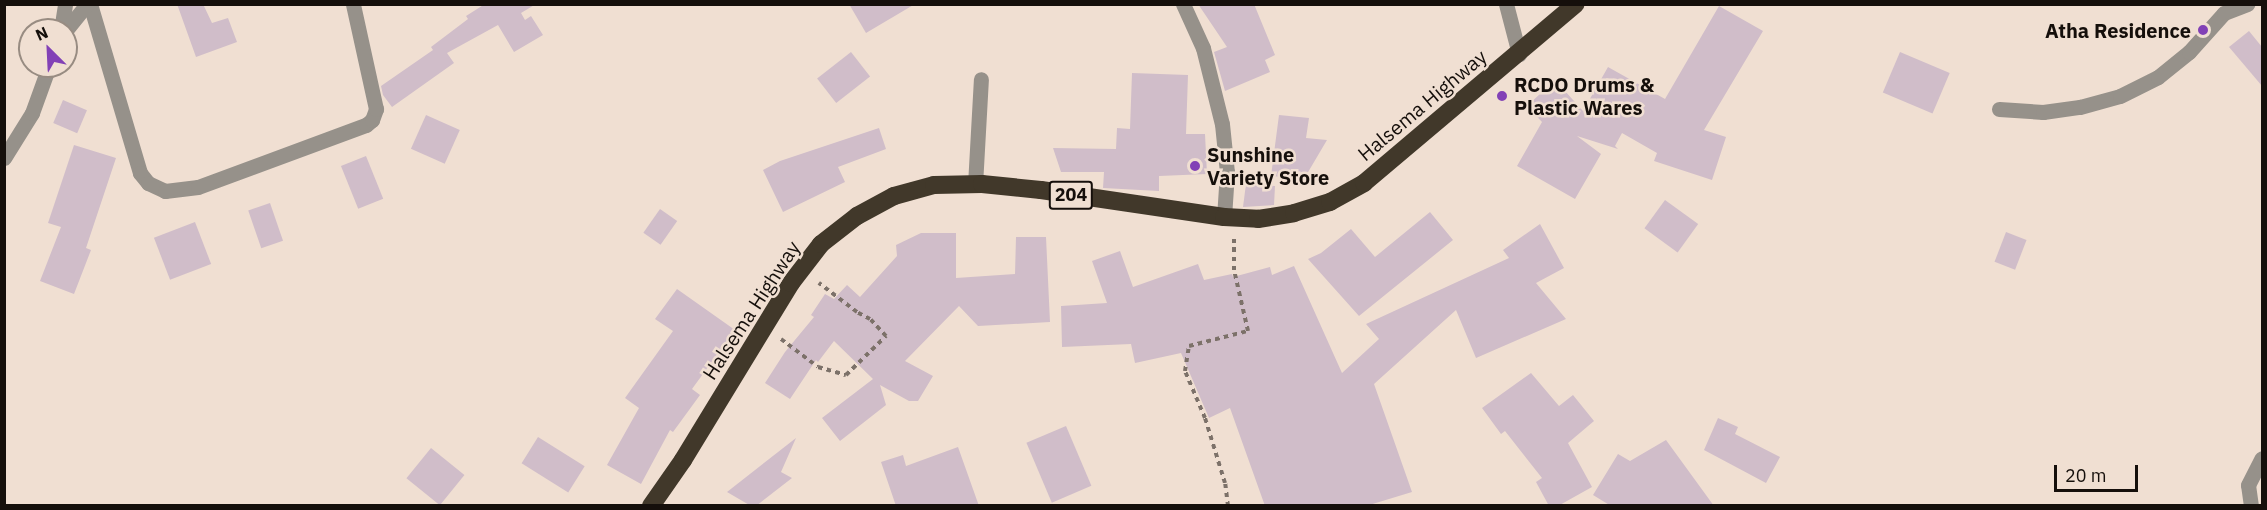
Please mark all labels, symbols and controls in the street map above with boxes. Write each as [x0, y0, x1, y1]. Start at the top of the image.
north arrow [18, 18, 78, 78]
place label: Atha Residence [2045, 18, 2191, 42]
text: N [32, 22, 51, 45]
marker: Atha Residence [2196, 23, 2210, 37]
street label: Halsema Highway [1353, 44, 1491, 166]
place label: RCDO Drums & Plastic Wares [1514, 72, 1654, 119]
marker: RCDO Drums & Plastic Wares [1495, 89, 1509, 103]
place label: Sunshine Variety Store [1207, 142, 1329, 189]
marker: Sunshine Variety Store [1188, 159, 1202, 173]
road number: 204 [1048, 180, 1094, 210]
street label: Halsema Highway [697, 236, 805, 384]
scale bar [2057, 453, 2141, 491]
text: 20 m [2065, 464, 2107, 487]

